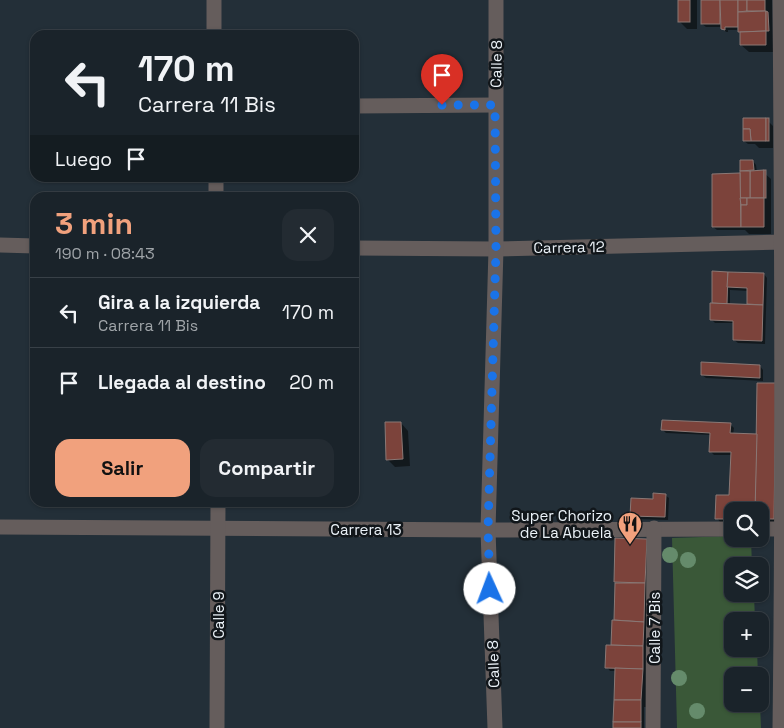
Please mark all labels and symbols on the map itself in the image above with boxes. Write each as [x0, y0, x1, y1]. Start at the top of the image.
street label: Calle 8 [486, 40, 506, 88]
pin [421, 54, 463, 105]
street label: Carrera 12 [533, 237, 605, 257]
place label: Super Chorizo de La Abuela [511, 506, 612, 542]
restaurant icon: Super Chorizo de La Abuela [617, 511, 643, 545]
street label: Carrera 13 [330, 520, 402, 539]
position arrow [463, 562, 515, 614]
street label: Calle 9 [209, 591, 228, 639]
street label: Calle 7 Bis [645, 592, 664, 664]
street label: Calle 8 [483, 640, 503, 688]

